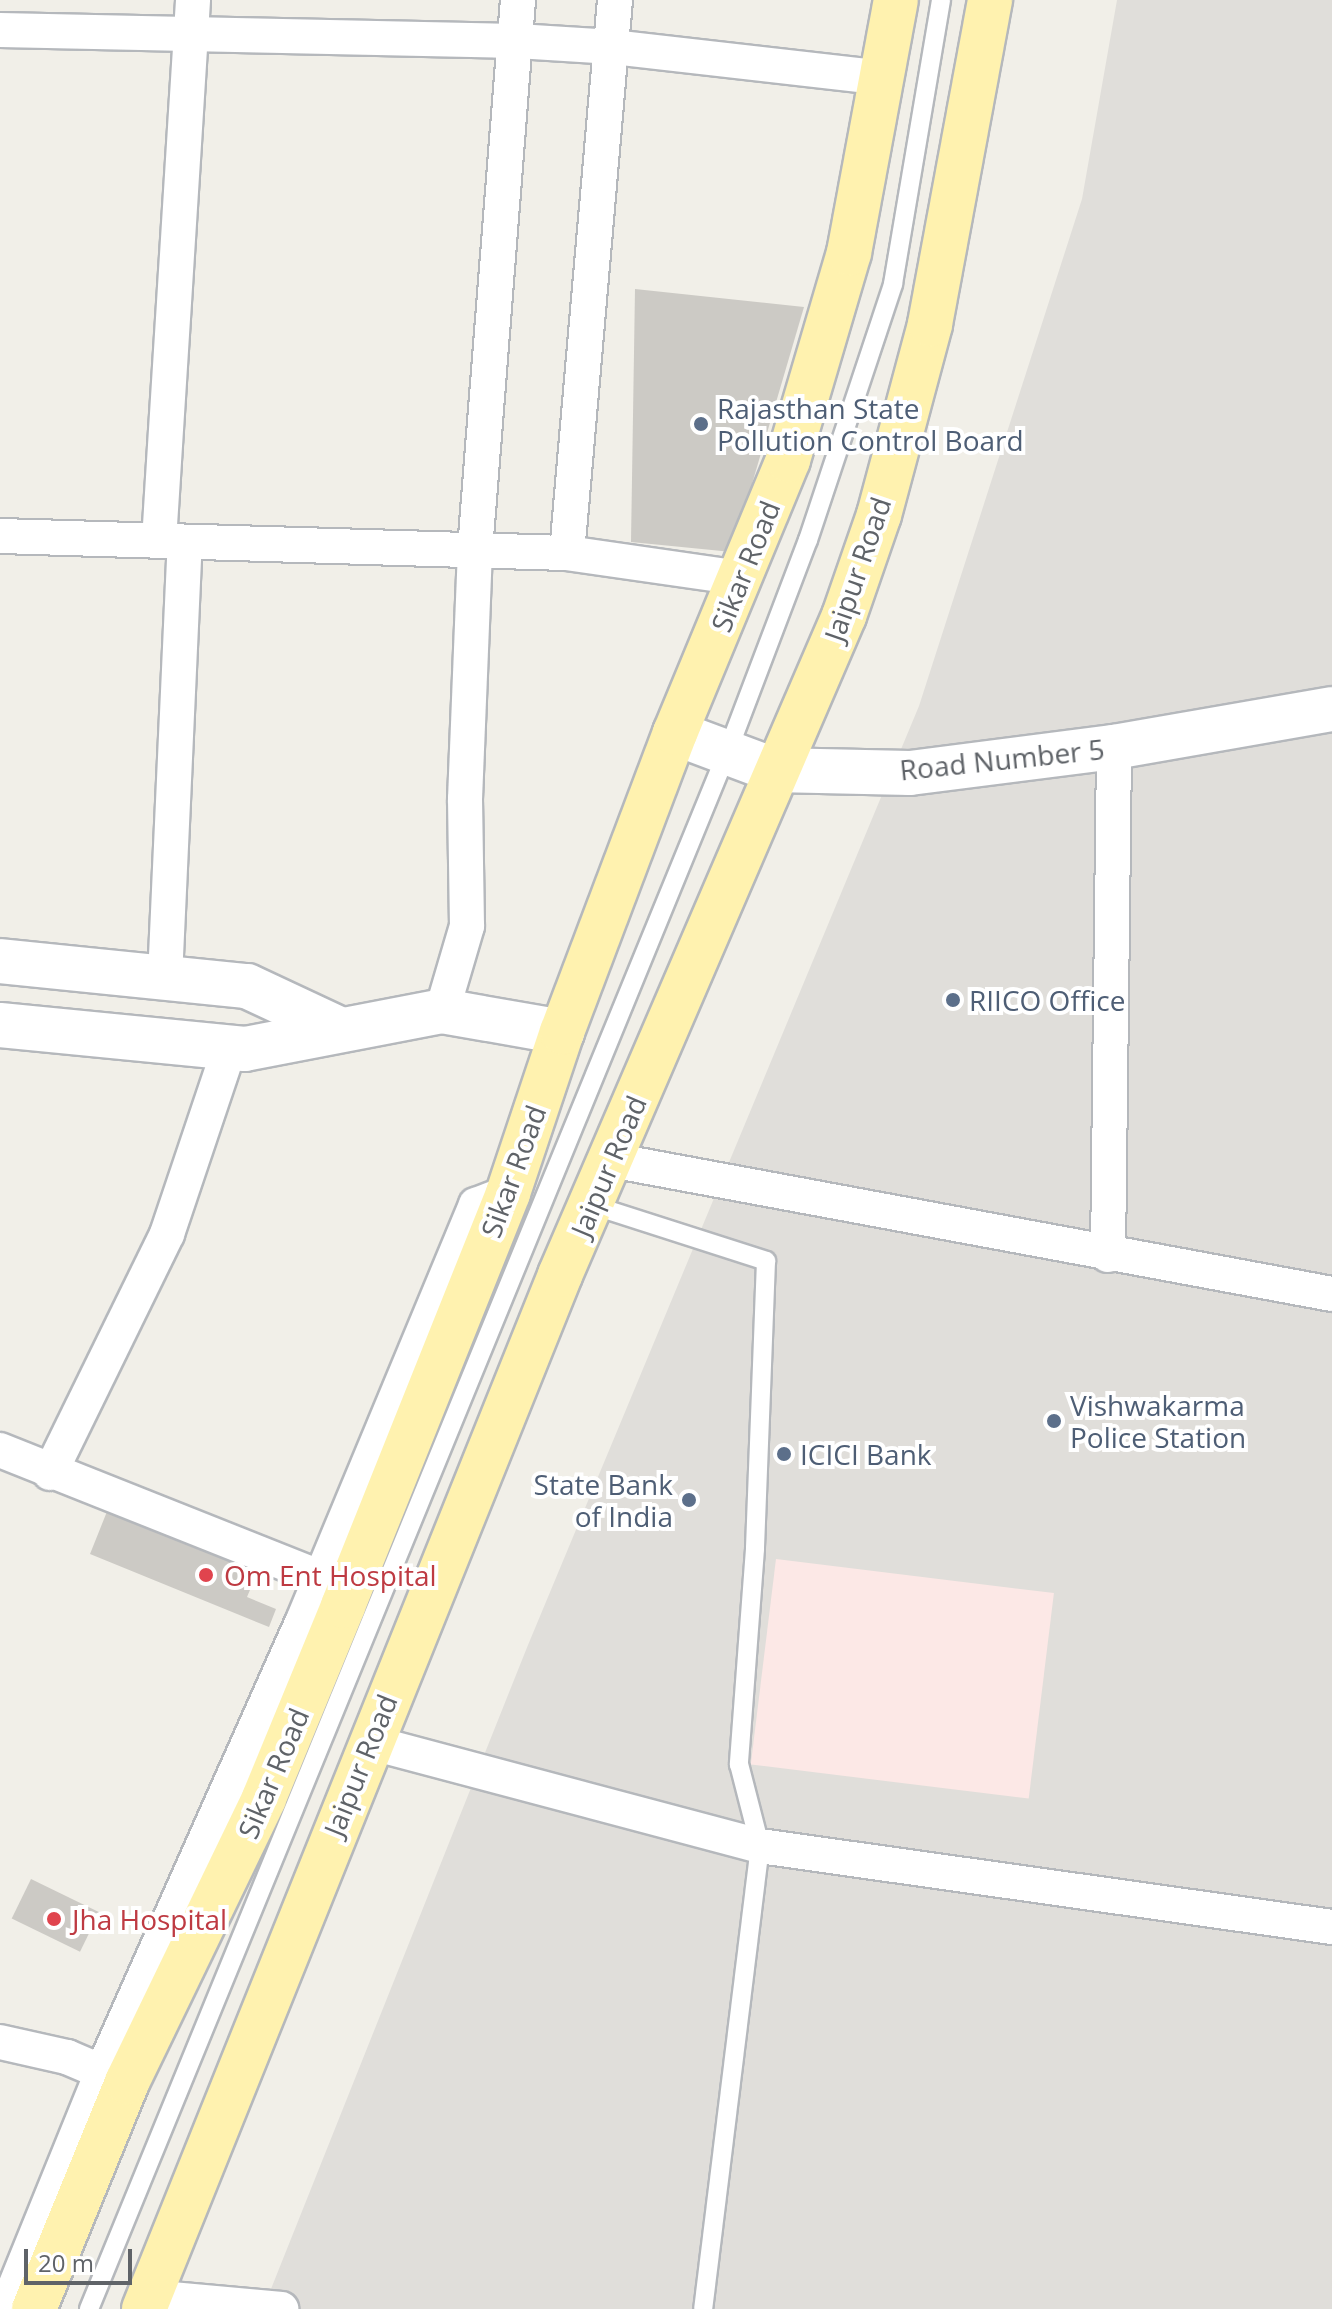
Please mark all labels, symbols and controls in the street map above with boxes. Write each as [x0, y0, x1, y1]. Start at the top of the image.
place label: Rajasthan State Pollution Control Board [717, 391, 1024, 457]
marker: Rajasthan State Pollution Control Board [692, 415, 710, 433]
street label: Jaipur Road [817, 493, 897, 645]
street label: Sikar Road [704, 496, 786, 636]
street label: Road Number 5 [898, 732, 1106, 786]
place label: RIICO Office [969, 983, 1125, 1017]
marker: RIICO Office [944, 991, 962, 1009]
street label: Jaipur Road [563, 1090, 653, 1242]
street label: Sikar Road [474, 1100, 552, 1242]
place label: Vishwakarma Police Station [1070, 1388, 1246, 1454]
marker: Vishwakarma Police Station [1045, 1412, 1063, 1430]
place label: ICICI Bank [800, 1437, 932, 1471]
marker: ICICI Bank [775, 1445, 793, 1463]
place label: State Bank of India [534, 1467, 673, 1533]
marker: State Bank of India [680, 1491, 698, 1509]
place label: Om Ent Hospital [224, 1558, 437, 1592]
marker: Om Ent Hospital [195, 1564, 217, 1586]
street label: Jaipur Road [316, 1689, 404, 1841]
street label: Sikar Road [231, 1703, 315, 1843]
place label: Jha Hospital [72, 1902, 227, 1936]
marker: Jha Hospital [43, 1908, 65, 1930]
scale bar [28, 2233, 136, 2283]
text: 20 m [38, 2246, 94, 2279]

